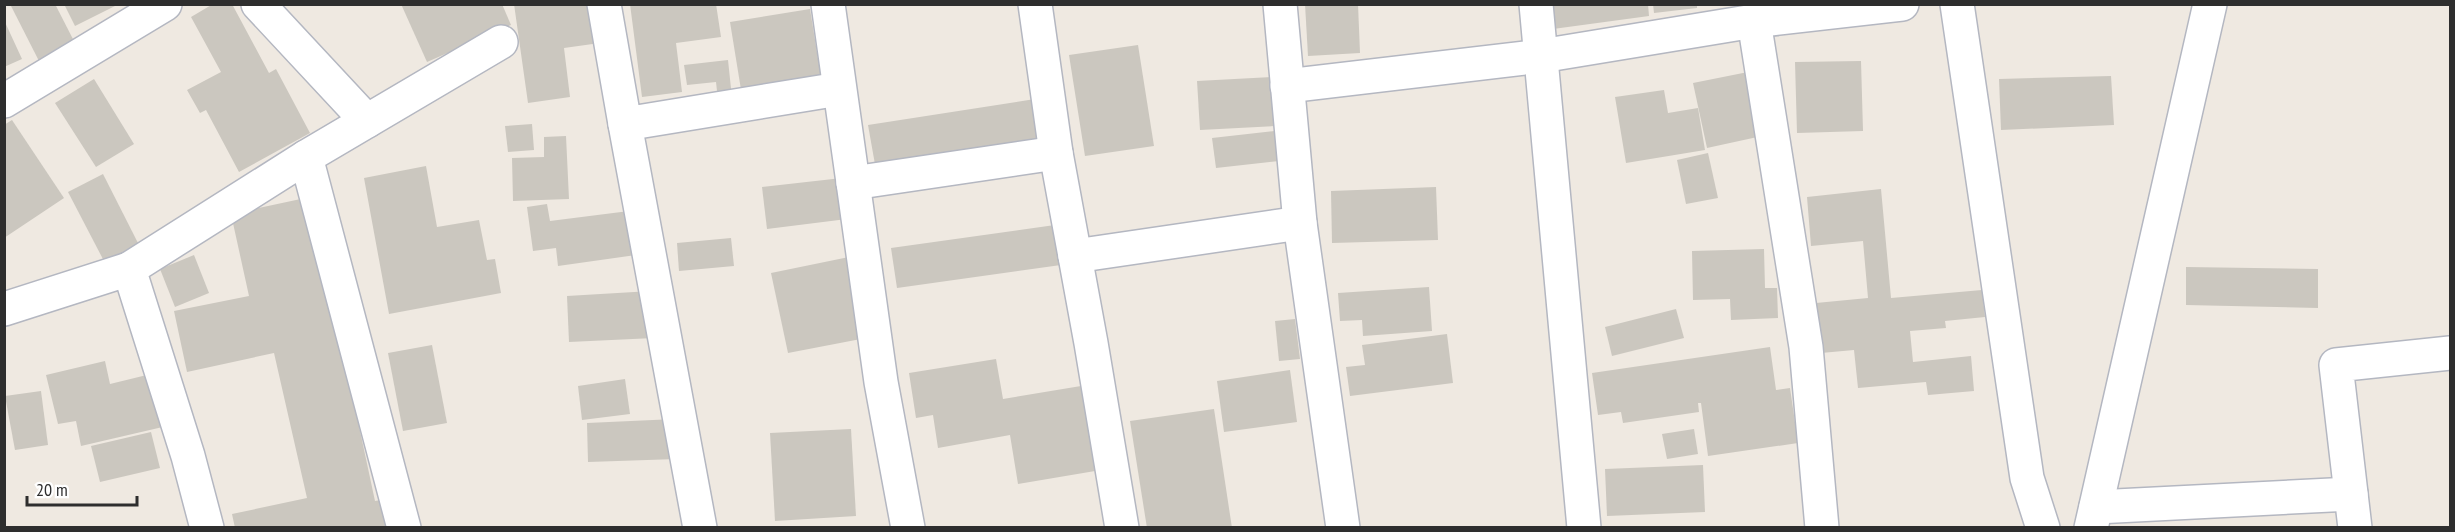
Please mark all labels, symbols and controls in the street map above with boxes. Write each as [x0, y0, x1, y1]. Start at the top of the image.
scale bar [27, 469, 136, 507]
text: 20 m [36, 478, 68, 501]

